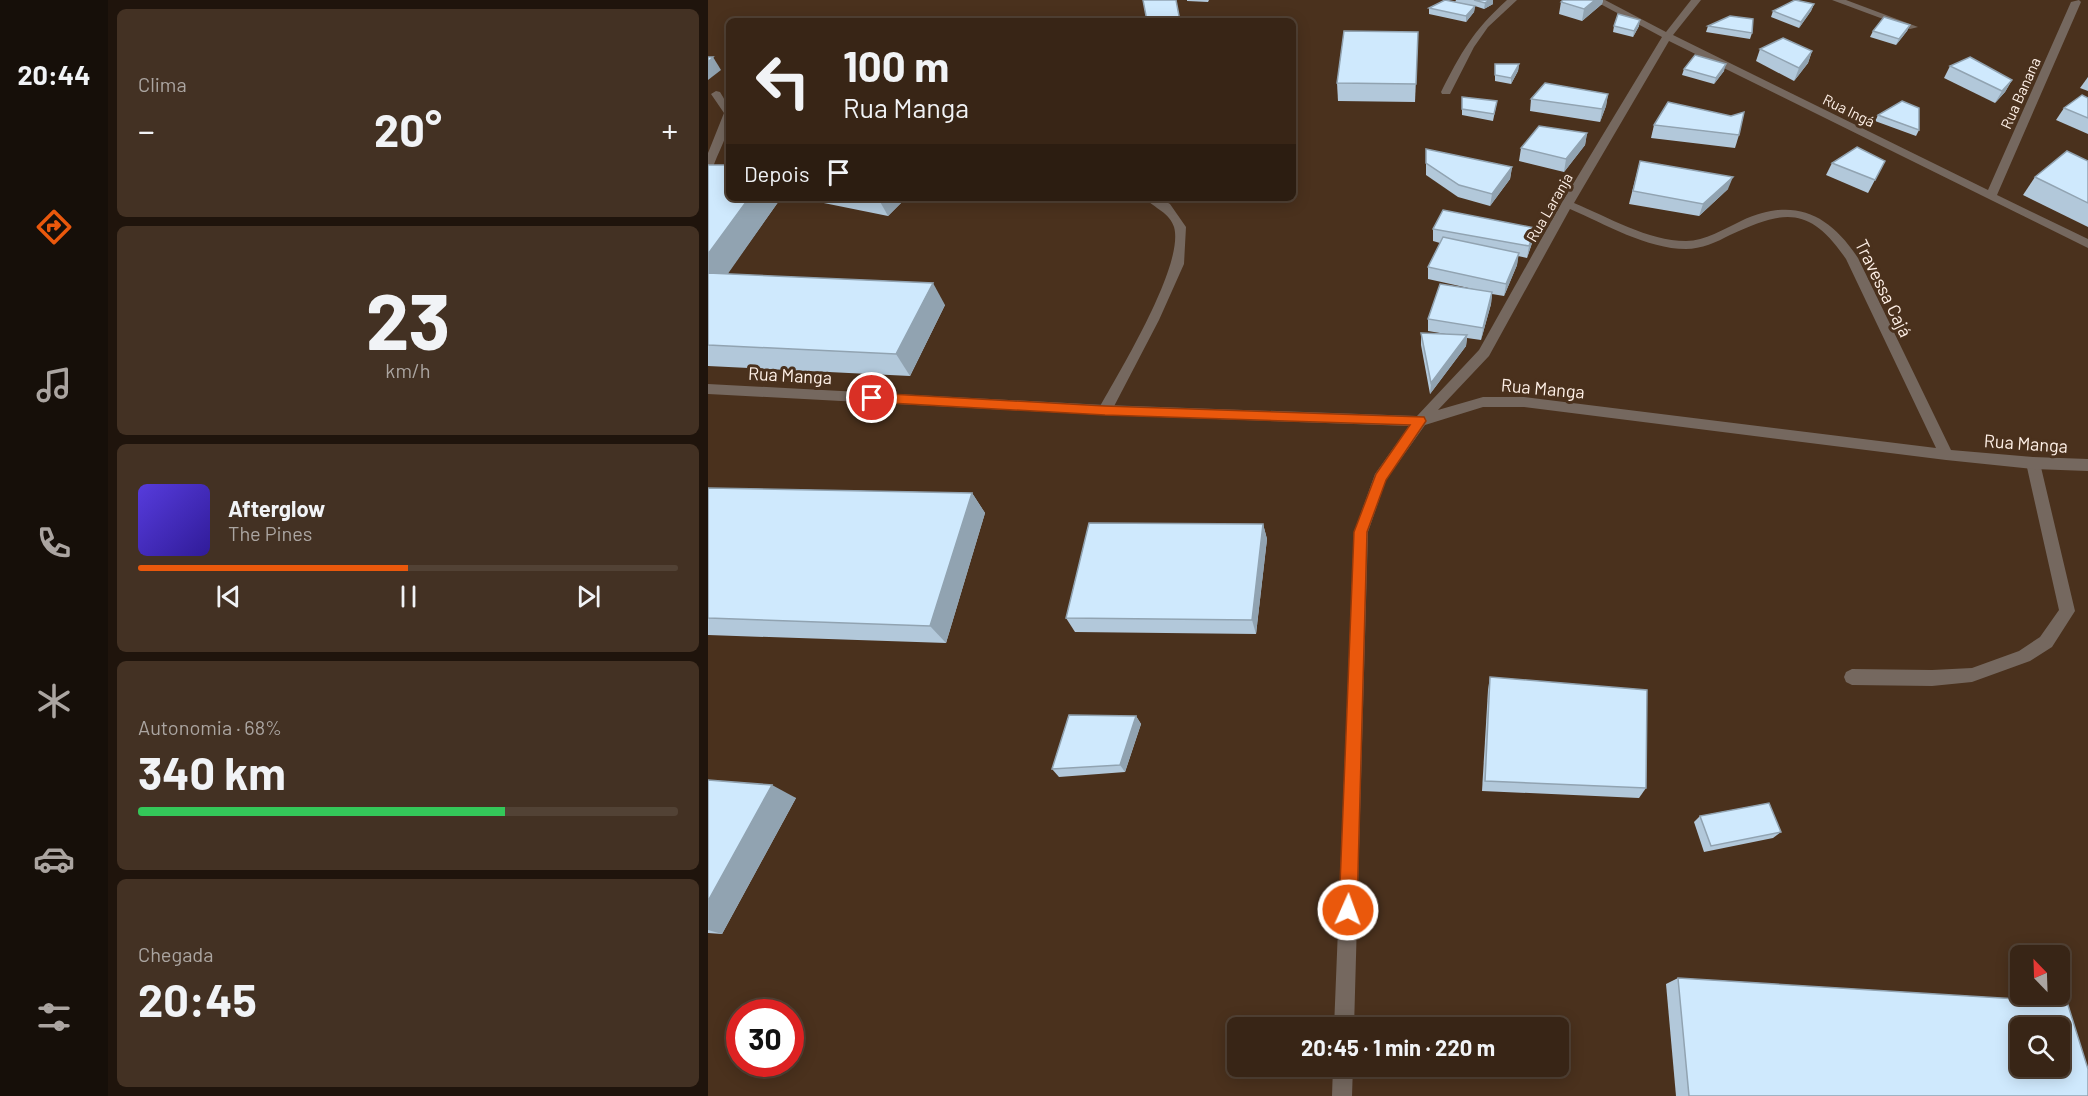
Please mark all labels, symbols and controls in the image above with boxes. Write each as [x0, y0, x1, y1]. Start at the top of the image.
text: 100 m [843, 40, 949, 90]
icon: left [744, 42, 822, 120]
street label: Rua Banana [1996, 54, 2044, 132]
text: 20:44 [17, 58, 91, 90]
text: Clima [138, 72, 187, 96]
street label: Rua Ingá [1820, 90, 1878, 130]
text: Rua Manga [843, 91, 969, 123]
text: 20° [374, 102, 442, 156]
text: − [138, 110, 155, 150]
text: + [662, 110, 678, 150]
icon: arrive [822, 156, 855, 189]
text: Depois [744, 160, 810, 186]
street label: Rua Laranja [1522, 169, 1576, 245]
icon: directions [33, 206, 75, 248]
street label: Travessa Cajá [1851, 236, 1917, 340]
text: 23 [366, 272, 450, 366]
text: km/h [385, 358, 431, 382]
street label: Rua Manga [747, 362, 833, 388]
icon: music [33, 364, 75, 406]
pin [846, 372, 897, 423]
street label: Rua Manga [1500, 373, 1586, 403]
icon: arrive [855, 381, 888, 414]
street label: Rua Manga [1983, 429, 2069, 457]
text: Afterglow [228, 495, 325, 521]
text: The Pines [228, 521, 312, 545]
icon: phone [33, 522, 75, 564]
icon: previous [212, 580, 245, 613]
icon: pause [392, 580, 425, 613]
icon: next [572, 580, 605, 613]
icon: climate [33, 680, 75, 722]
text: Autonomia · 68% [138, 715, 282, 739]
text: 340 km [138, 745, 286, 799]
icon: car [33, 838, 75, 880]
position arrow [1316, 878, 1380, 942]
text: Chegada [138, 942, 214, 966]
north arrow [2010, 945, 2070, 1005]
map controls [2010, 945, 2070, 1077]
text: 20:45 [138, 972, 257, 1026]
icon: filters [33, 996, 75, 1038]
speed limit sign: 30 [726, 999, 804, 1077]
button: search [2010, 1017, 2070, 1077]
text: 20:45 · 1 min · 220 m [1301, 1034, 1495, 1060]

